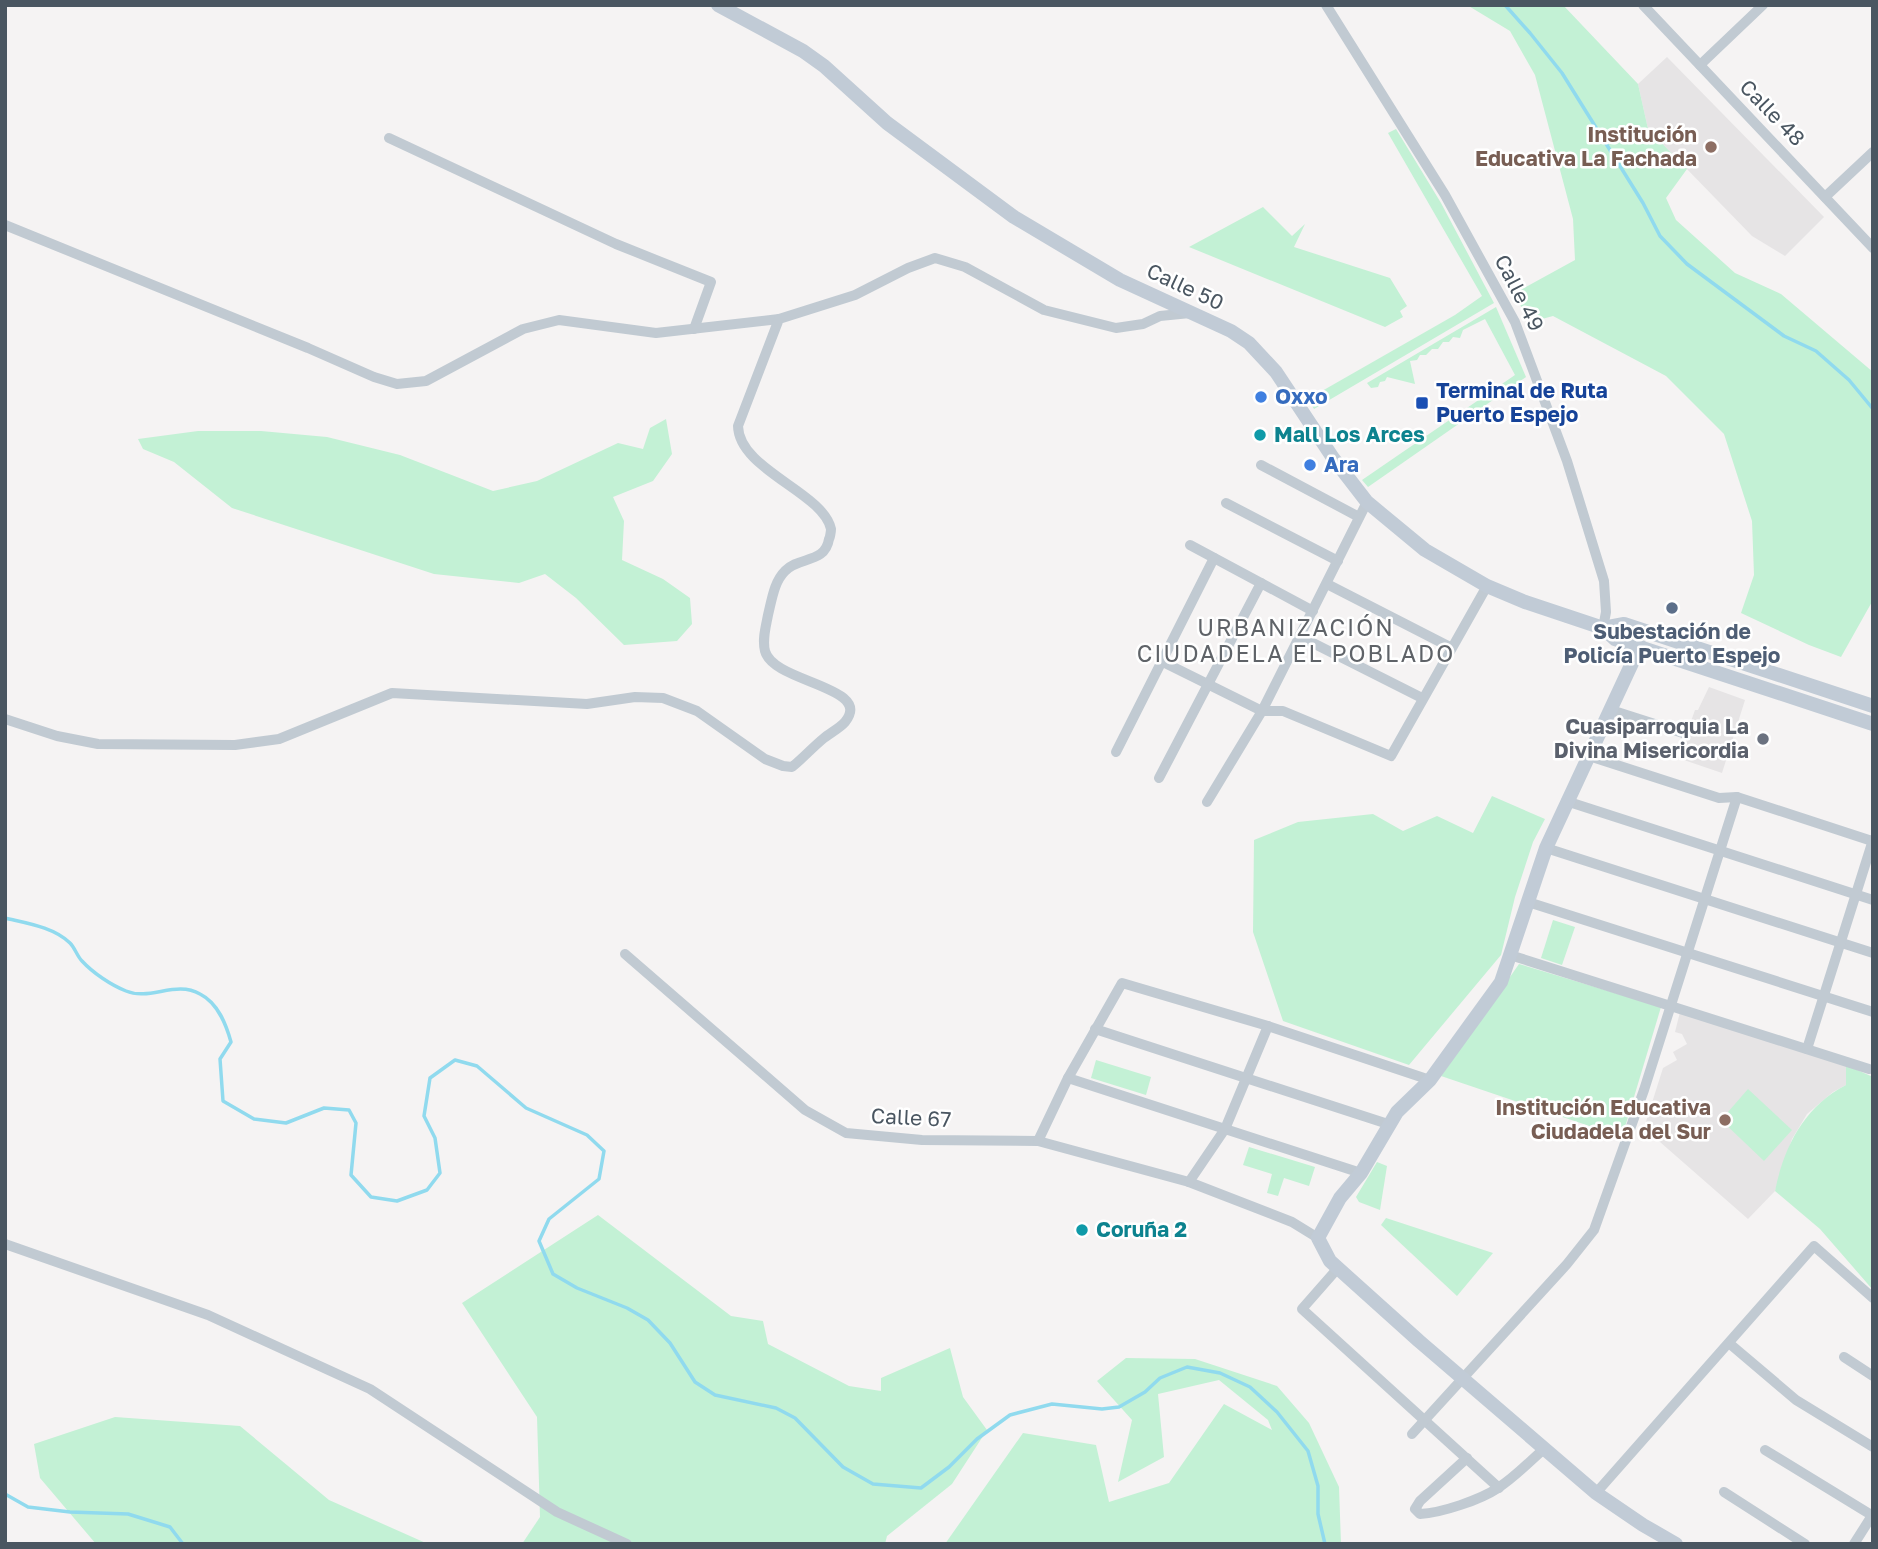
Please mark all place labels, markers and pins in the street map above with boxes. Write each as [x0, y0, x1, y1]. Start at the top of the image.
place label: Institución Educativa La Fachada [1475, 121, 1697, 171]
marker: Institución Educativa La Fachada [1703, 139, 1719, 155]
place label: Terminal de Ruta Puerto Espejo [1436, 377, 1608, 427]
place label: Oxxo [1275, 383, 1328, 409]
marker: Oxxo [1253, 389, 1269, 405]
marker: Terminal de Ruta Puerto Espejo [1414, 395, 1430, 411]
place label: Mall Los Arces [1274, 421, 1425, 447]
marker: Mall Los Arces [1252, 427, 1268, 443]
place label: Ara [1324, 451, 1359, 477]
marker: Ara [1302, 457, 1318, 473]
marker: Subestación de Policía Puerto Espejo [1664, 600, 1680, 616]
place label: Subestación de Policía Puerto Espejo [1564, 618, 1780, 668]
place label: Cuasiparroquia La Divina Misericordia [1554, 713, 1749, 763]
marker: Cuasiparroquia La Divina Misericordia [1755, 731, 1771, 747]
place label: Institución Educativa Ciudadela del Sur [1495, 1094, 1711, 1144]
marker: Institución Educativa Ciudadela del Sur [1717, 1112, 1733, 1128]
place label: Coruña 2 [1096, 1216, 1187, 1242]
marker: Coruña 2 [1074, 1222, 1090, 1238]

